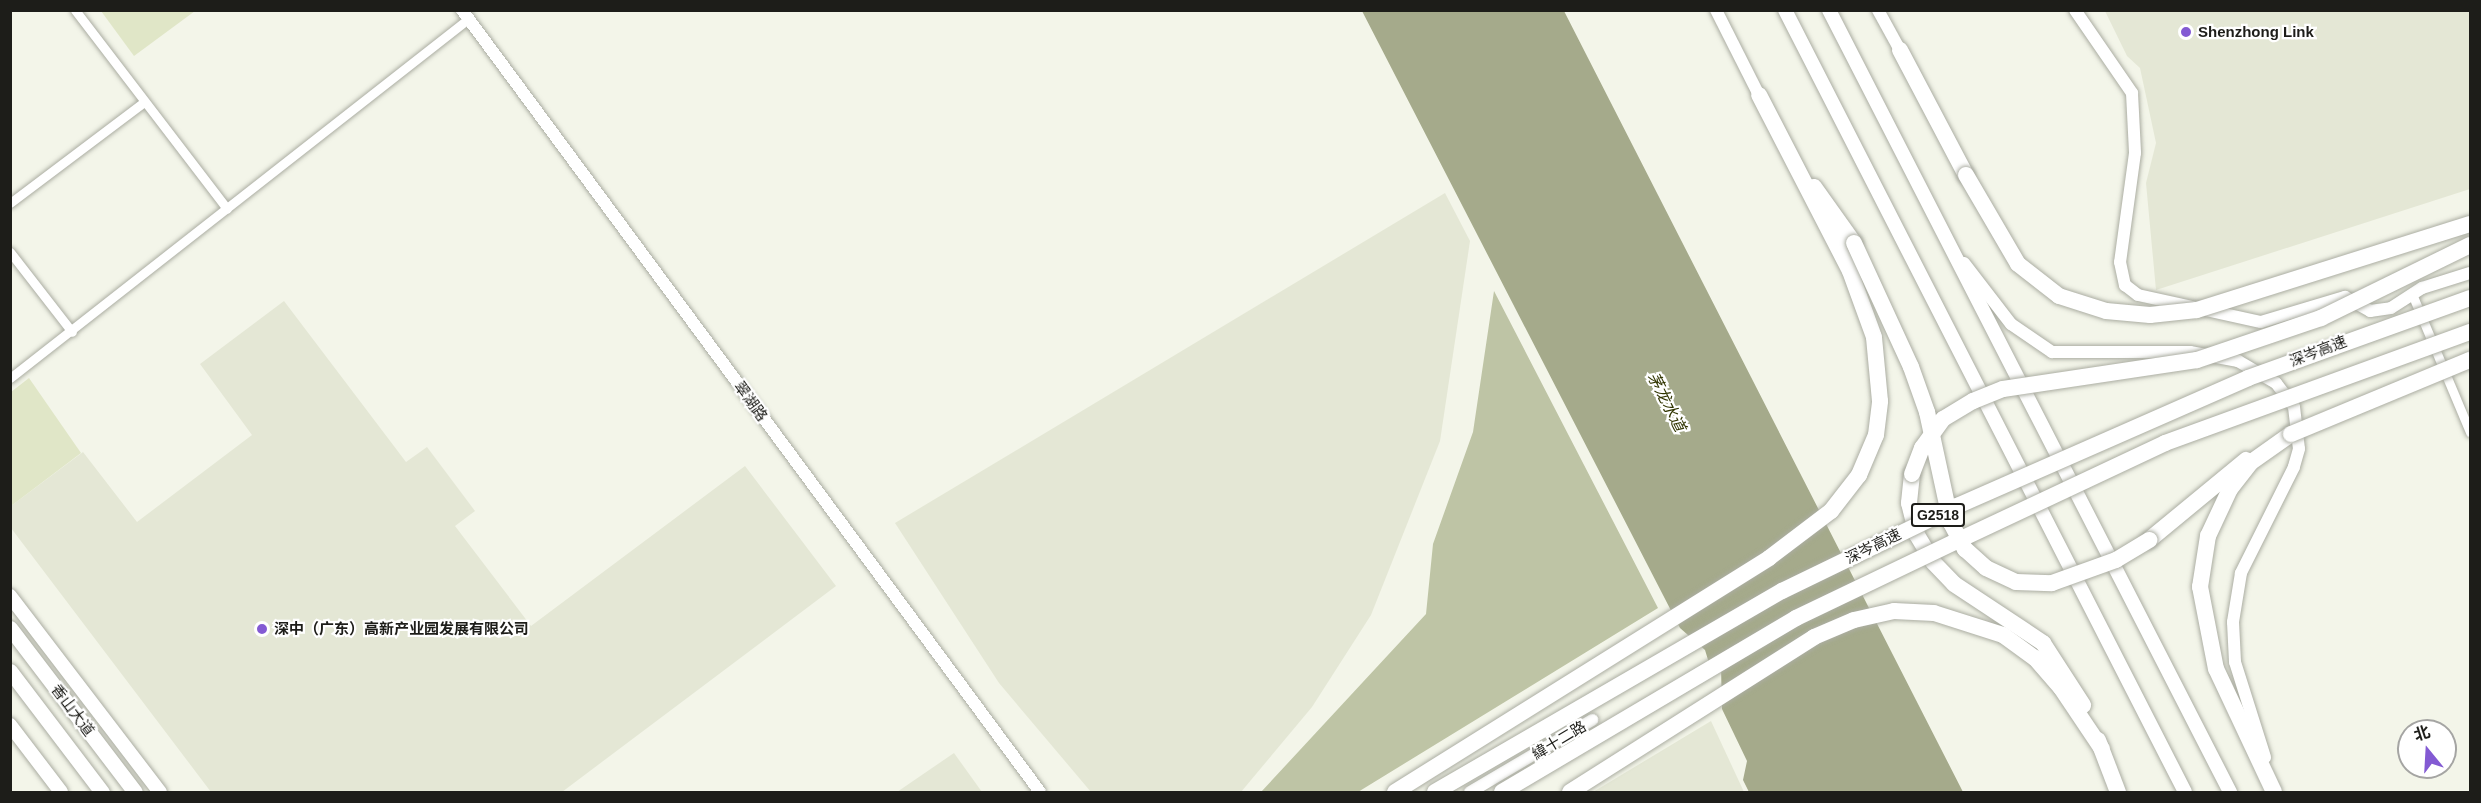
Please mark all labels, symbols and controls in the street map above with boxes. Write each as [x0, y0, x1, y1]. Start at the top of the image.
place label: Shenzhong Link [2198, 23, 2314, 41]
marker: Shenzhong Link [2179, 25, 2193, 39]
street label: 深岑高速 [2287, 332, 2349, 370]
water label: 茅龙水道 [1643, 369, 1689, 435]
street label: 翠湖路 [730, 378, 772, 424]
road number: G2518 [1910, 504, 1966, 526]
street label: 深岑高速 [1842, 525, 1904, 567]
place label: 深中（广东）高新产业园发展有限公司 [274, 620, 529, 638]
marker: 深中（广东）高新产业园发展有限公司 [255, 622, 269, 636]
street label: 香山大道 [48, 681, 98, 739]
street label: 緯十二路 [1529, 717, 1589, 763]
north arrow [2397, 719, 2457, 779]
text: 北 [2412, 723, 2432, 744]

